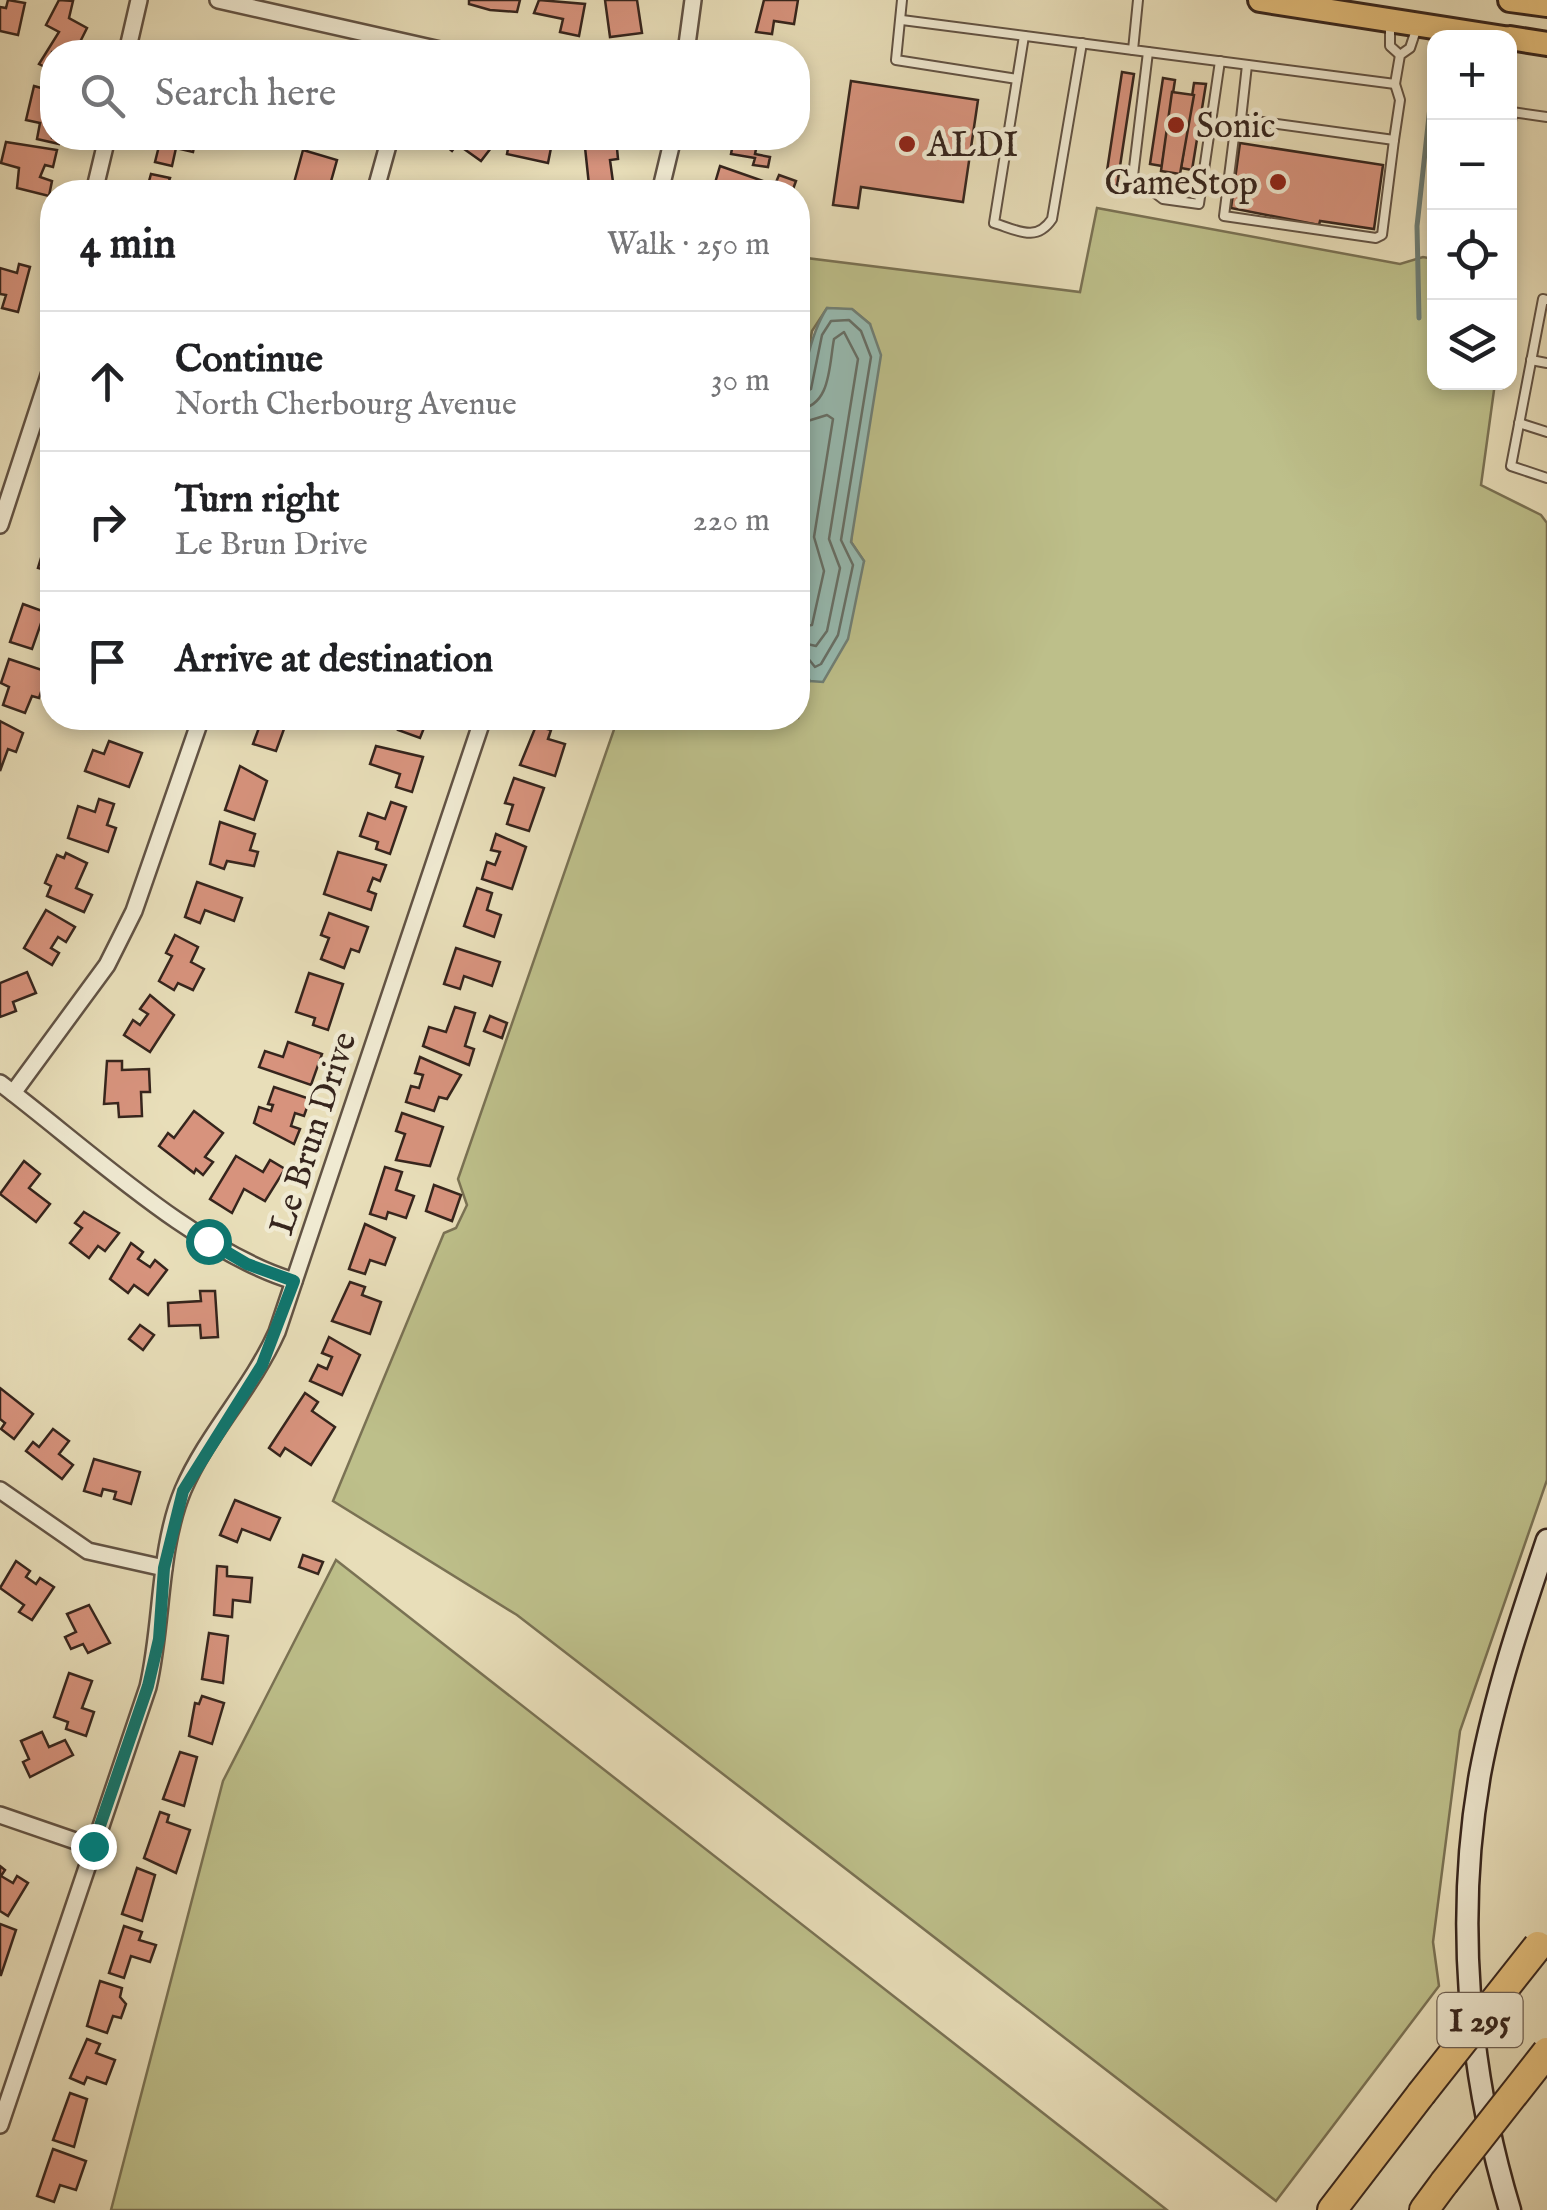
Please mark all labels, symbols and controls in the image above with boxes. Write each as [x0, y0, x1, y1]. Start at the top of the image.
map controls [1427, 30, 1517, 390]
button: + [1427, 30, 1517, 120]
search box [40, 40, 810, 150]
icon: search [75, 68, 130, 123]
text: Search here [155, 71, 336, 119]
place label: Sonic [1196, 105, 1276, 150]
marker: Sonic [1165, 114, 1187, 136]
button: − [1427, 120, 1517, 210]
place label: ALDI [926, 124, 1018, 169]
marker: ALDI [896, 133, 918, 155]
place label: GameStop [1104, 162, 1258, 207]
marker: GameStop [1267, 171, 1289, 193]
button: locate [1427, 210, 1517, 300]
text: 4 min [80, 219, 176, 272]
text: Walk · 250 m [607, 225, 770, 266]
button: layers [1427, 300, 1517, 390]
text: Continue [175, 337, 323, 385]
icon: ahead [80, 354, 135, 409]
text: 30 m [711, 361, 770, 402]
text: North Cherbourg Avenue [175, 385, 517, 426]
text: Turn right [175, 477, 339, 525]
icon: right [80, 494, 135, 549]
text: 220 m [693, 501, 770, 542]
text: Le Brun Drive [175, 525, 368, 566]
icon: arrive [80, 634, 135, 689]
text: Arrive at destination [175, 637, 493, 685]
street label: Le Brun Drive [260, 1027, 368, 1241]
route start [186, 1219, 232, 1265]
route end [71, 1824, 117, 1870]
road number: I 295 [1438, 1993, 1522, 2047]

